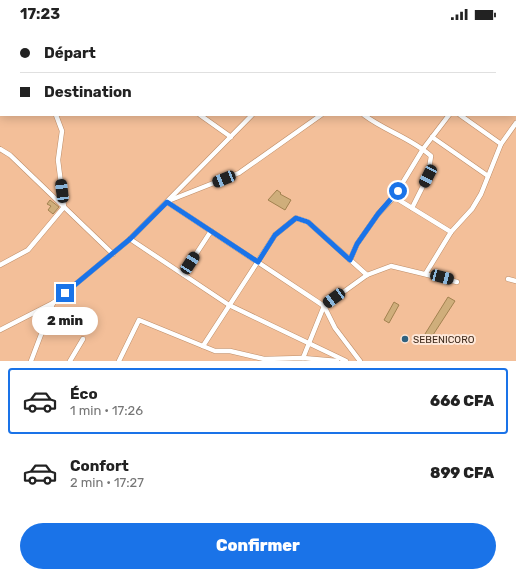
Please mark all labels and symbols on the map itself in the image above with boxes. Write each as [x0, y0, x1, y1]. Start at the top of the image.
car [417, 163, 439, 189]
car [211, 169, 237, 189]
car [55, 178, 69, 204]
route start [389, 182, 407, 200]
car [178, 250, 202, 276]
car [429, 268, 455, 286]
route end [56, 284, 74, 302]
car [321, 286, 347, 310]
callout: 2 min [32, 307, 98, 335]
marker: SEBENICORO [400, 334, 410, 344]
place label: SEBENICORO [413, 334, 475, 346]

